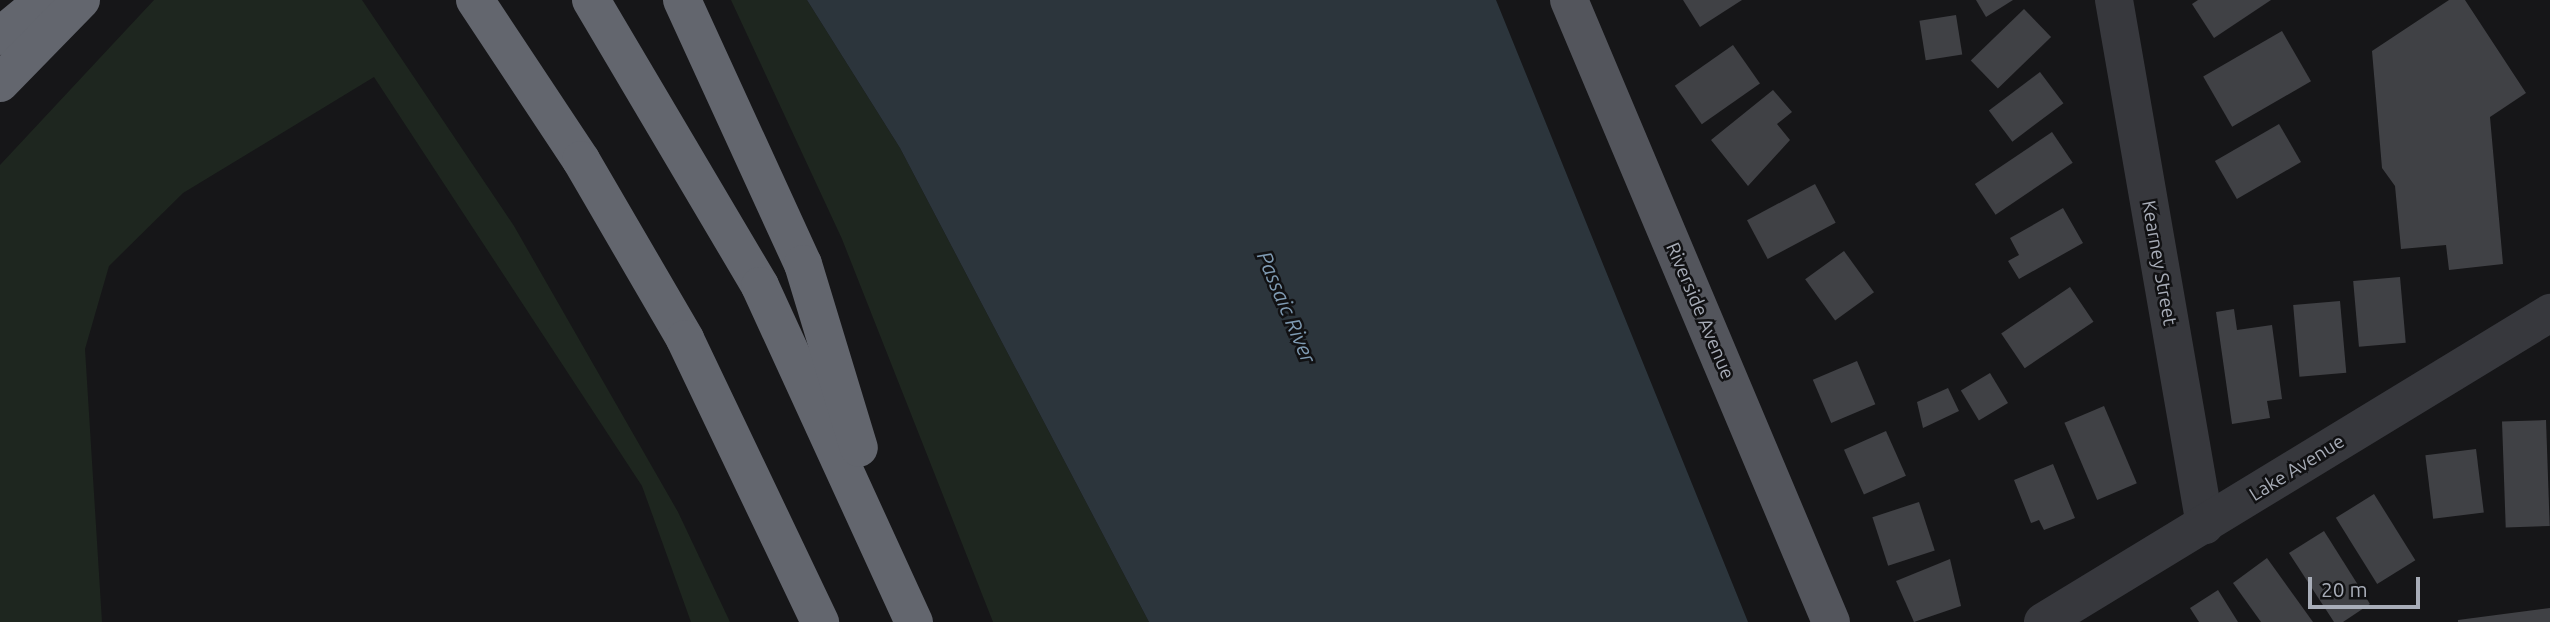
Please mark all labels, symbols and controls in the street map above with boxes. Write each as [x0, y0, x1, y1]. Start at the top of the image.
street label: Kearney Street [2137, 199, 2181, 327]
street label: Riverside Avenue [1661, 239, 1739, 383]
water label: Passaic River [1252, 247, 1322, 367]
street label: Lake Avenue [2245, 430, 2349, 506]
scale bar [2312, 562, 2424, 606]
text: 20 m [2321, 577, 2368, 601]

